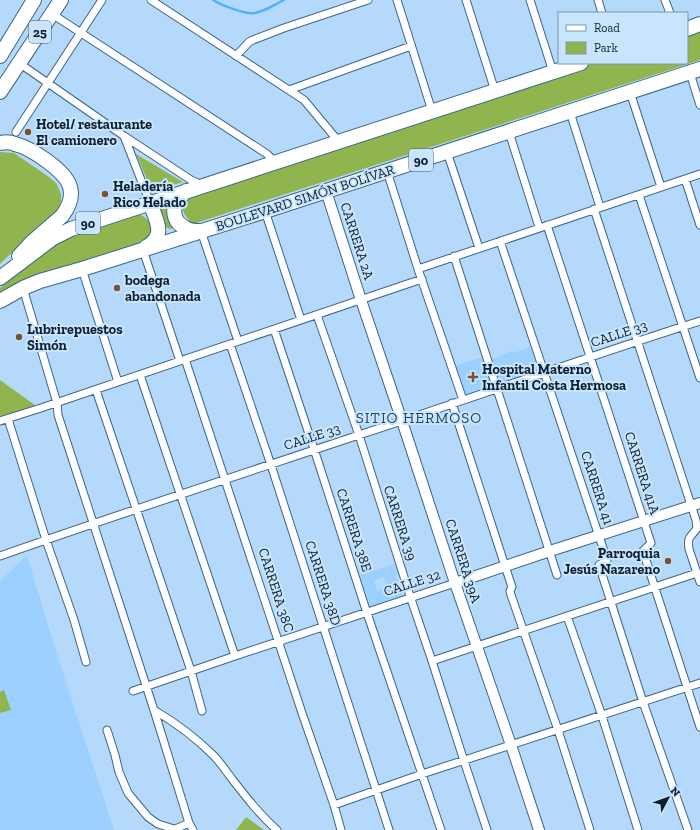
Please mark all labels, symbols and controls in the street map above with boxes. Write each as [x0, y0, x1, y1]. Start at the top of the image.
legend [558, 12, 688, 64]
road number: 25 [29, 21, 51, 43]
text: Road [594, 21, 620, 35]
text: Park [594, 41, 619, 55]
place label: Hotel/ restaurante El camionero [36, 116, 152, 149]
marker: Hotel/ restaurante El camionero [23, 127, 33, 137]
road number: 90 [409, 149, 433, 171]
street label: BOULEVARD SIMÓN BOLÍVAR [213, 161, 397, 235]
place label: Heladería Rico Helado [113, 178, 187, 211]
marker: Heladería Rico Helado [100, 189, 110, 199]
street label: CARRERA 2A [337, 200, 378, 283]
road number: 90 [76, 212, 100, 234]
place label: bodega abandonada [124, 272, 201, 305]
marker: bodega abandonada [112, 283, 122, 293]
street label: CALLE 33 [589, 317, 650, 351]
place label: Lubrirepuestos Simón [27, 321, 123, 354]
marker: Lubrirepuestos Simón [14, 332, 24, 342]
place label: Hospital Materno Infantil Costa Hermosa [482, 361, 626, 394]
marker: Hospital Materno Infantil Costa Hermosa [467, 371, 479, 383]
district label: SITIO HERMOSO [356, 409, 482, 427]
street label: CALLE 33 [282, 420, 343, 454]
street label: CARRERA 41A [621, 429, 664, 517]
street label: CARRERA 41 [577, 449, 617, 528]
street label: CARRERA 39 [380, 483, 420, 563]
street label: CARRERA 38E [333, 486, 375, 574]
street label: CARRERA 39A [441, 517, 485, 606]
street label: CARRERA 38D [301, 538, 345, 628]
place label: Parroquia Jesús Nazareno [564, 545, 661, 578]
street label: CARRERA 38C [254, 546, 298, 634]
marker: Parroquia Jesús Nazareno [663, 556, 673, 566]
street label: CALLE 32 [381, 566, 443, 600]
north arrow [648, 778, 688, 818]
text: N [668, 784, 683, 800]

